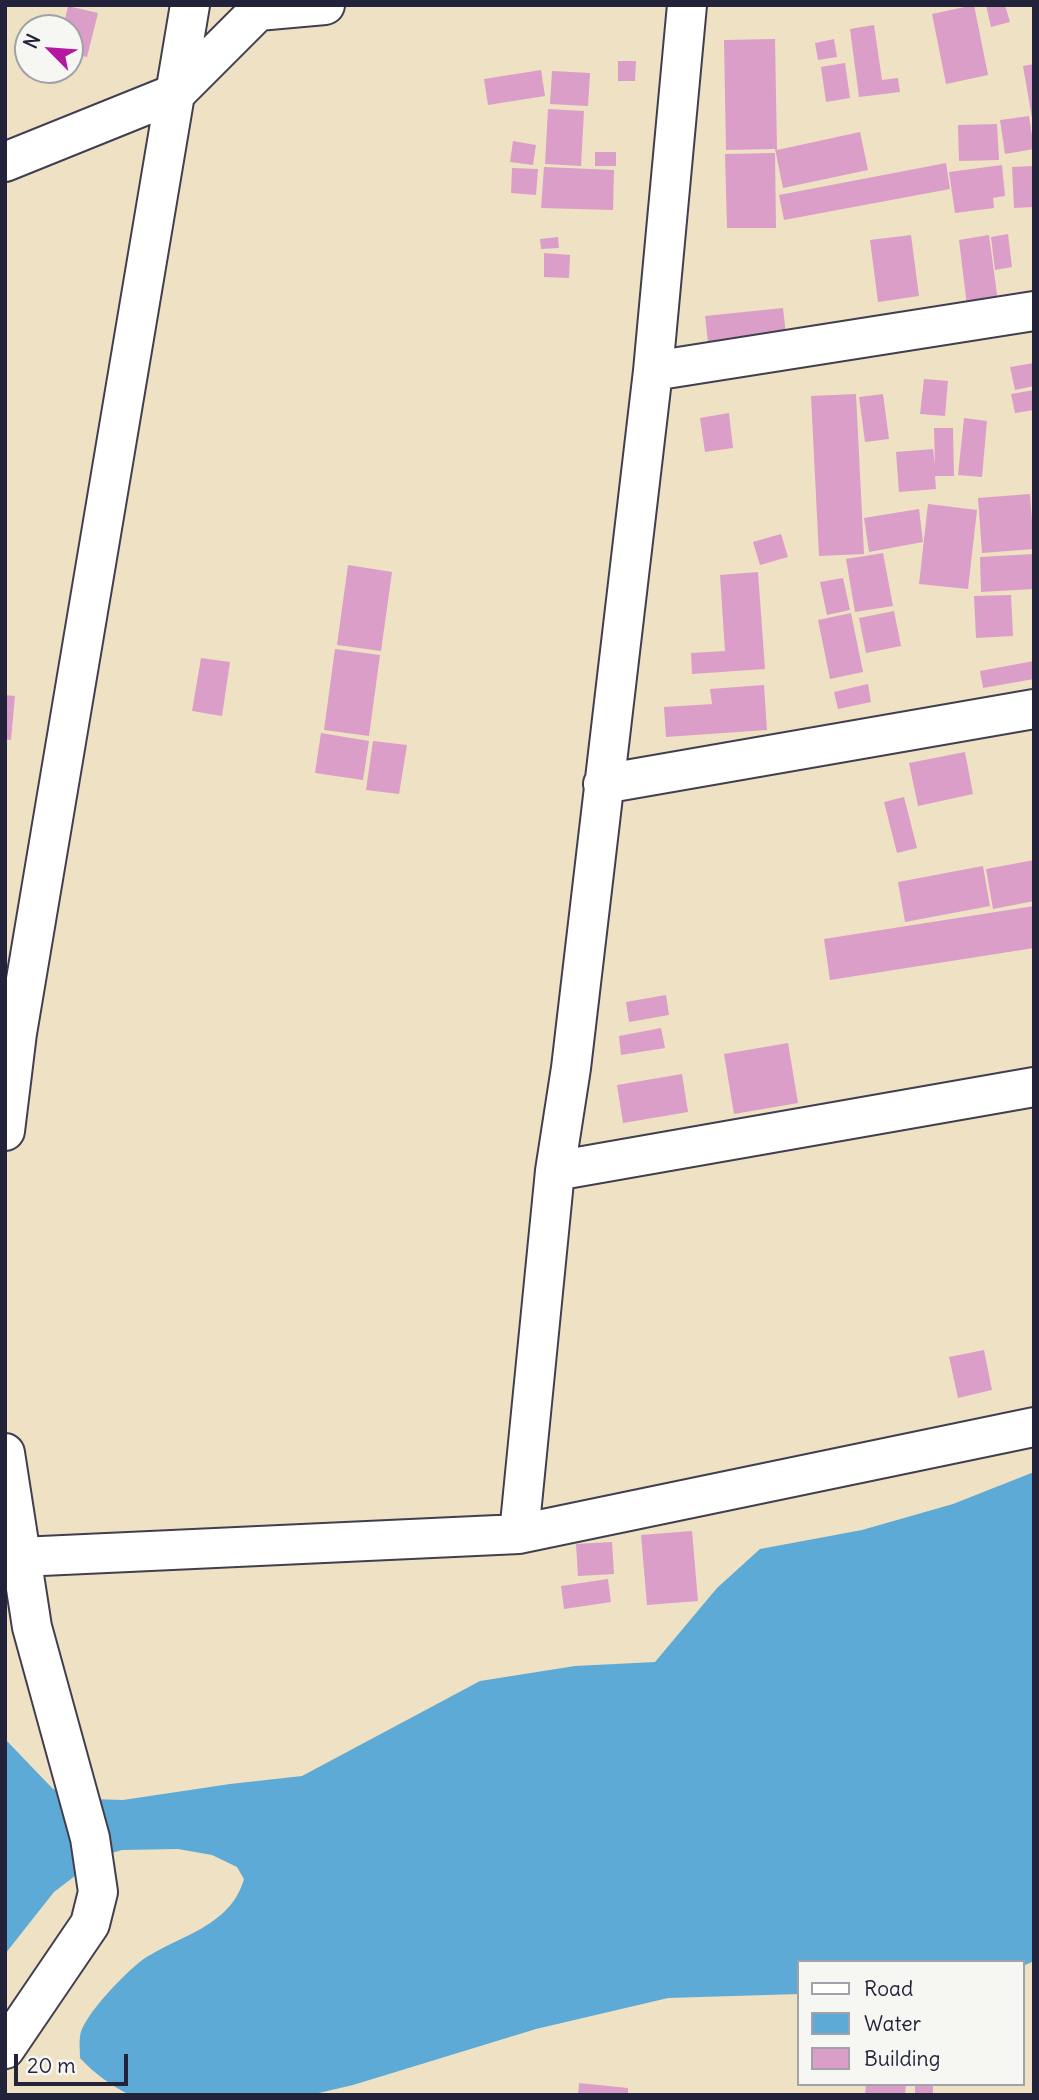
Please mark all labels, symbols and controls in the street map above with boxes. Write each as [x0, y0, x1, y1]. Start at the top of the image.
north arrow [14, 14, 84, 84]
text: N [18, 30, 45, 52]
legend [797, 1960, 1025, 2086]
text: Road [864, 1975, 913, 2002]
text: Water [864, 2010, 921, 2037]
scale bar [18, 2040, 131, 2084]
text: Building [864, 2045, 940, 2072]
text: 20 m [27, 2052, 76, 2079]

